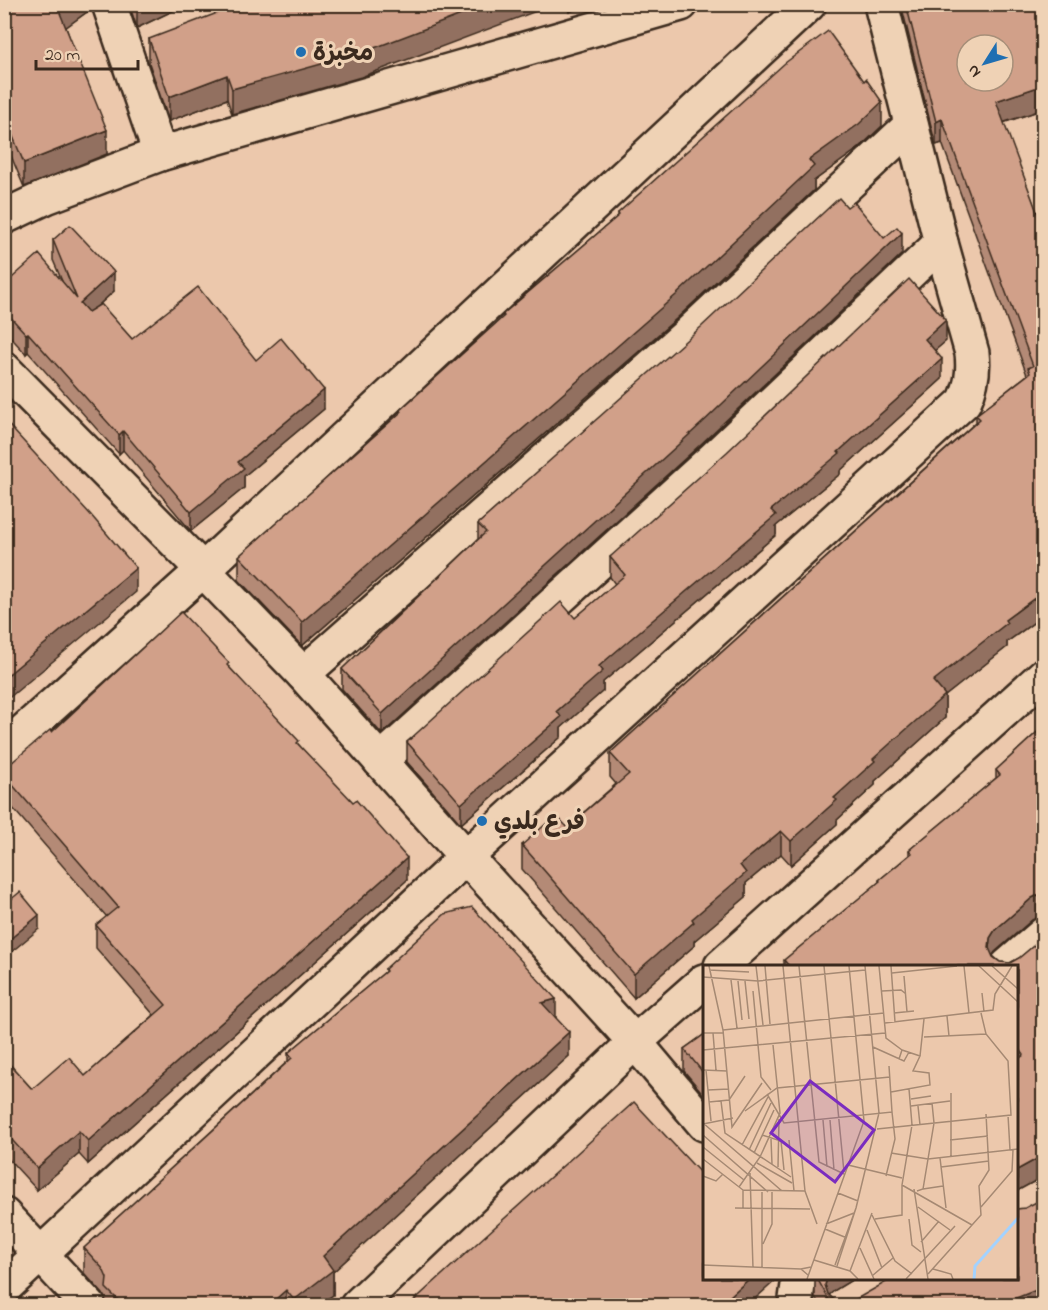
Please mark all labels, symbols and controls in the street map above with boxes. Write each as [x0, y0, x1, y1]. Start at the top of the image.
scale bar [36, 33, 138, 71]
north arrow [955, 33, 1015, 93]
place label: مخبزة [313, 37, 373, 72]
text: 20 m [45, 43, 80, 69]
marker: مخبزة [294, 45, 308, 59]
text: N [962, 59, 987, 82]
place label: فرع بلدي [494, 806, 585, 841]
marker: فرع بلدي [475, 814, 489, 828]
inset map [703, 965, 1018, 1280]

